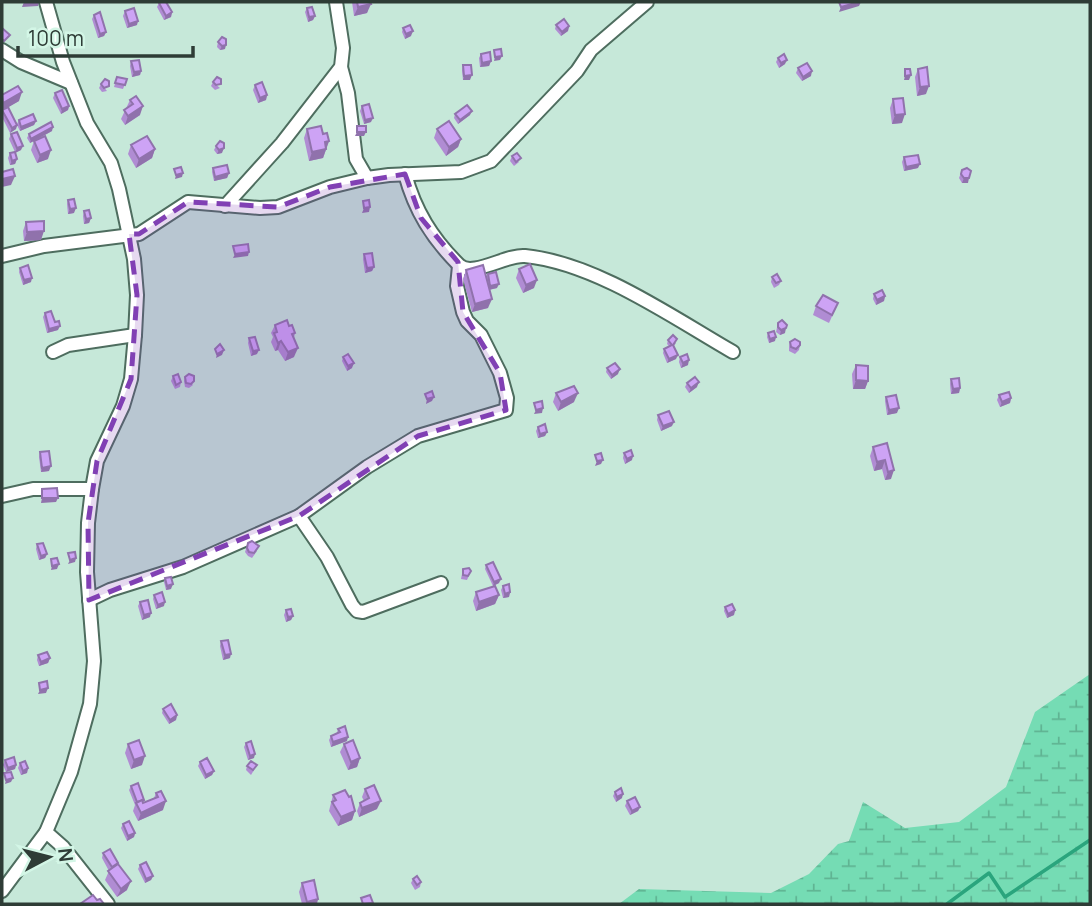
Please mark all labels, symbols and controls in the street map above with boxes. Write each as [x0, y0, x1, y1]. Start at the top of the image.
scale bar [18, 14, 192, 58]
text: 100 m [28, 24, 84, 52]
north arrow [14, 822, 84, 892]
text: N [52, 847, 80, 863]

